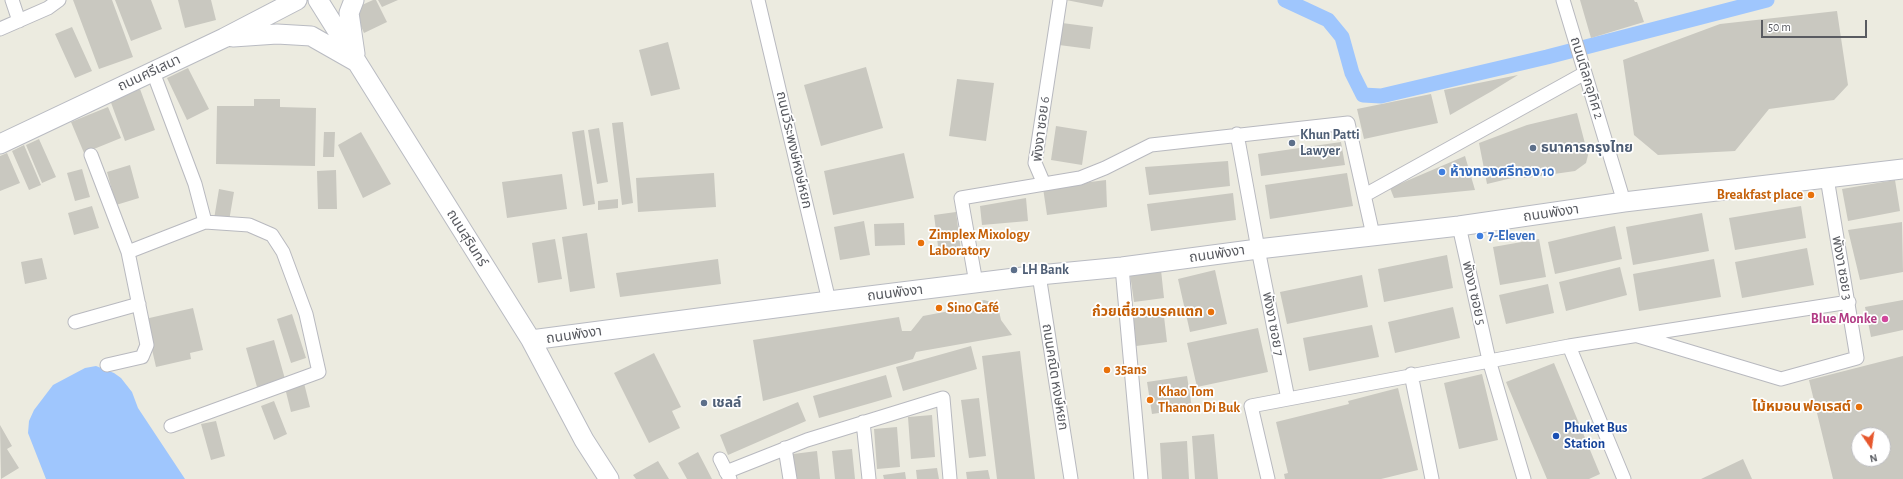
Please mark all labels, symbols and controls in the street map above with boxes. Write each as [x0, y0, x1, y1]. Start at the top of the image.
scale bar [1763, 12, 1869, 38]
text: 50 m [1768, 21, 1791, 33]
street label: ถนนติลกอุทิศ 2 [1567, 35, 1607, 121]
street label: ถนนศรีเสนา [115, 51, 183, 95]
street label: ถนนวีระพงษ์หงษ์หยก [772, 90, 816, 210]
street label: พังงา ซอย 6 [1029, 95, 1053, 163]
place label: Khun Patti Lawyer [1300, 127, 1360, 160]
marker: Khun Patti Lawyer [1287, 138, 1297, 148]
place label: ธนาคารกรุงไทย [1541, 140, 1633, 156]
marker: ธนาคารกรุงไทย [1528, 143, 1538, 153]
place label: ห้างทองศรีทอง 10 [1450, 164, 1554, 180]
marker: ห้างทองศรีทอง 10 [1437, 167, 1447, 177]
place label: Breakfast place [1717, 187, 1803, 203]
marker: Breakfast place [1806, 190, 1816, 200]
street label: ถนนพังงา [1522, 201, 1580, 225]
street label: ถนนสุรินทร์ [443, 206, 491, 270]
place label: Zimplex Mixology Laboratory [929, 227, 1030, 260]
place label: 7-Eleven [1488, 228, 1536, 244]
marker: 7-Eleven [1475, 231, 1485, 241]
street label: พังงา ซอย 3 [1828, 235, 1856, 301]
marker: Zimplex Mixology Laboratory [916, 238, 926, 248]
street label: ถนนพังงา [1188, 242, 1246, 266]
street label: พังงา ซอย 5 [1458, 259, 1490, 327]
place label: LH Bank [1022, 262, 1069, 278]
marker: LH Bank [1009, 265, 1019, 275]
street label: ถนนพังงา [866, 281, 924, 305]
street label: พังงา ซอย 7 [1259, 290, 1287, 358]
place label: Sino Café [947, 300, 999, 316]
marker: Sino Café [934, 303, 944, 313]
place label: ก๋วยเตี๋ยวเบรคแตก [1092, 304, 1203, 320]
marker: ก๋วยเตี๋ยวเบรคแตก [1206, 307, 1216, 317]
place label: Blue Monke [1811, 311, 1877, 327]
marker: Blue Monke [1880, 314, 1890, 324]
street label: ถนนคณิต หงษ์หยก [1038, 322, 1072, 432]
street label: ถนนพังงา [545, 323, 603, 347]
place label: 35ans [1115, 362, 1147, 378]
marker: 35ans [1102, 365, 1112, 375]
place label: Khao Tom Thanon Di Buk [1158, 384, 1240, 416]
place label: เชลล์ [712, 395, 741, 411]
marker: Khao Tom Thanon Di Buk [1145, 395, 1155, 405]
marker: เชลล์ [699, 398, 709, 408]
place label: ไม้หมอน ฟอเรสต์ [1752, 399, 1851, 415]
marker: ไม้หมอน ฟอเรสต์ [1854, 402, 1864, 412]
place label: Phuket Bus Station [1564, 420, 1627, 452]
north arrow [1851, 427, 1891, 467]
marker: Phuket Bus Station [1551, 431, 1561, 441]
text: N [1869, 452, 1879, 464]

